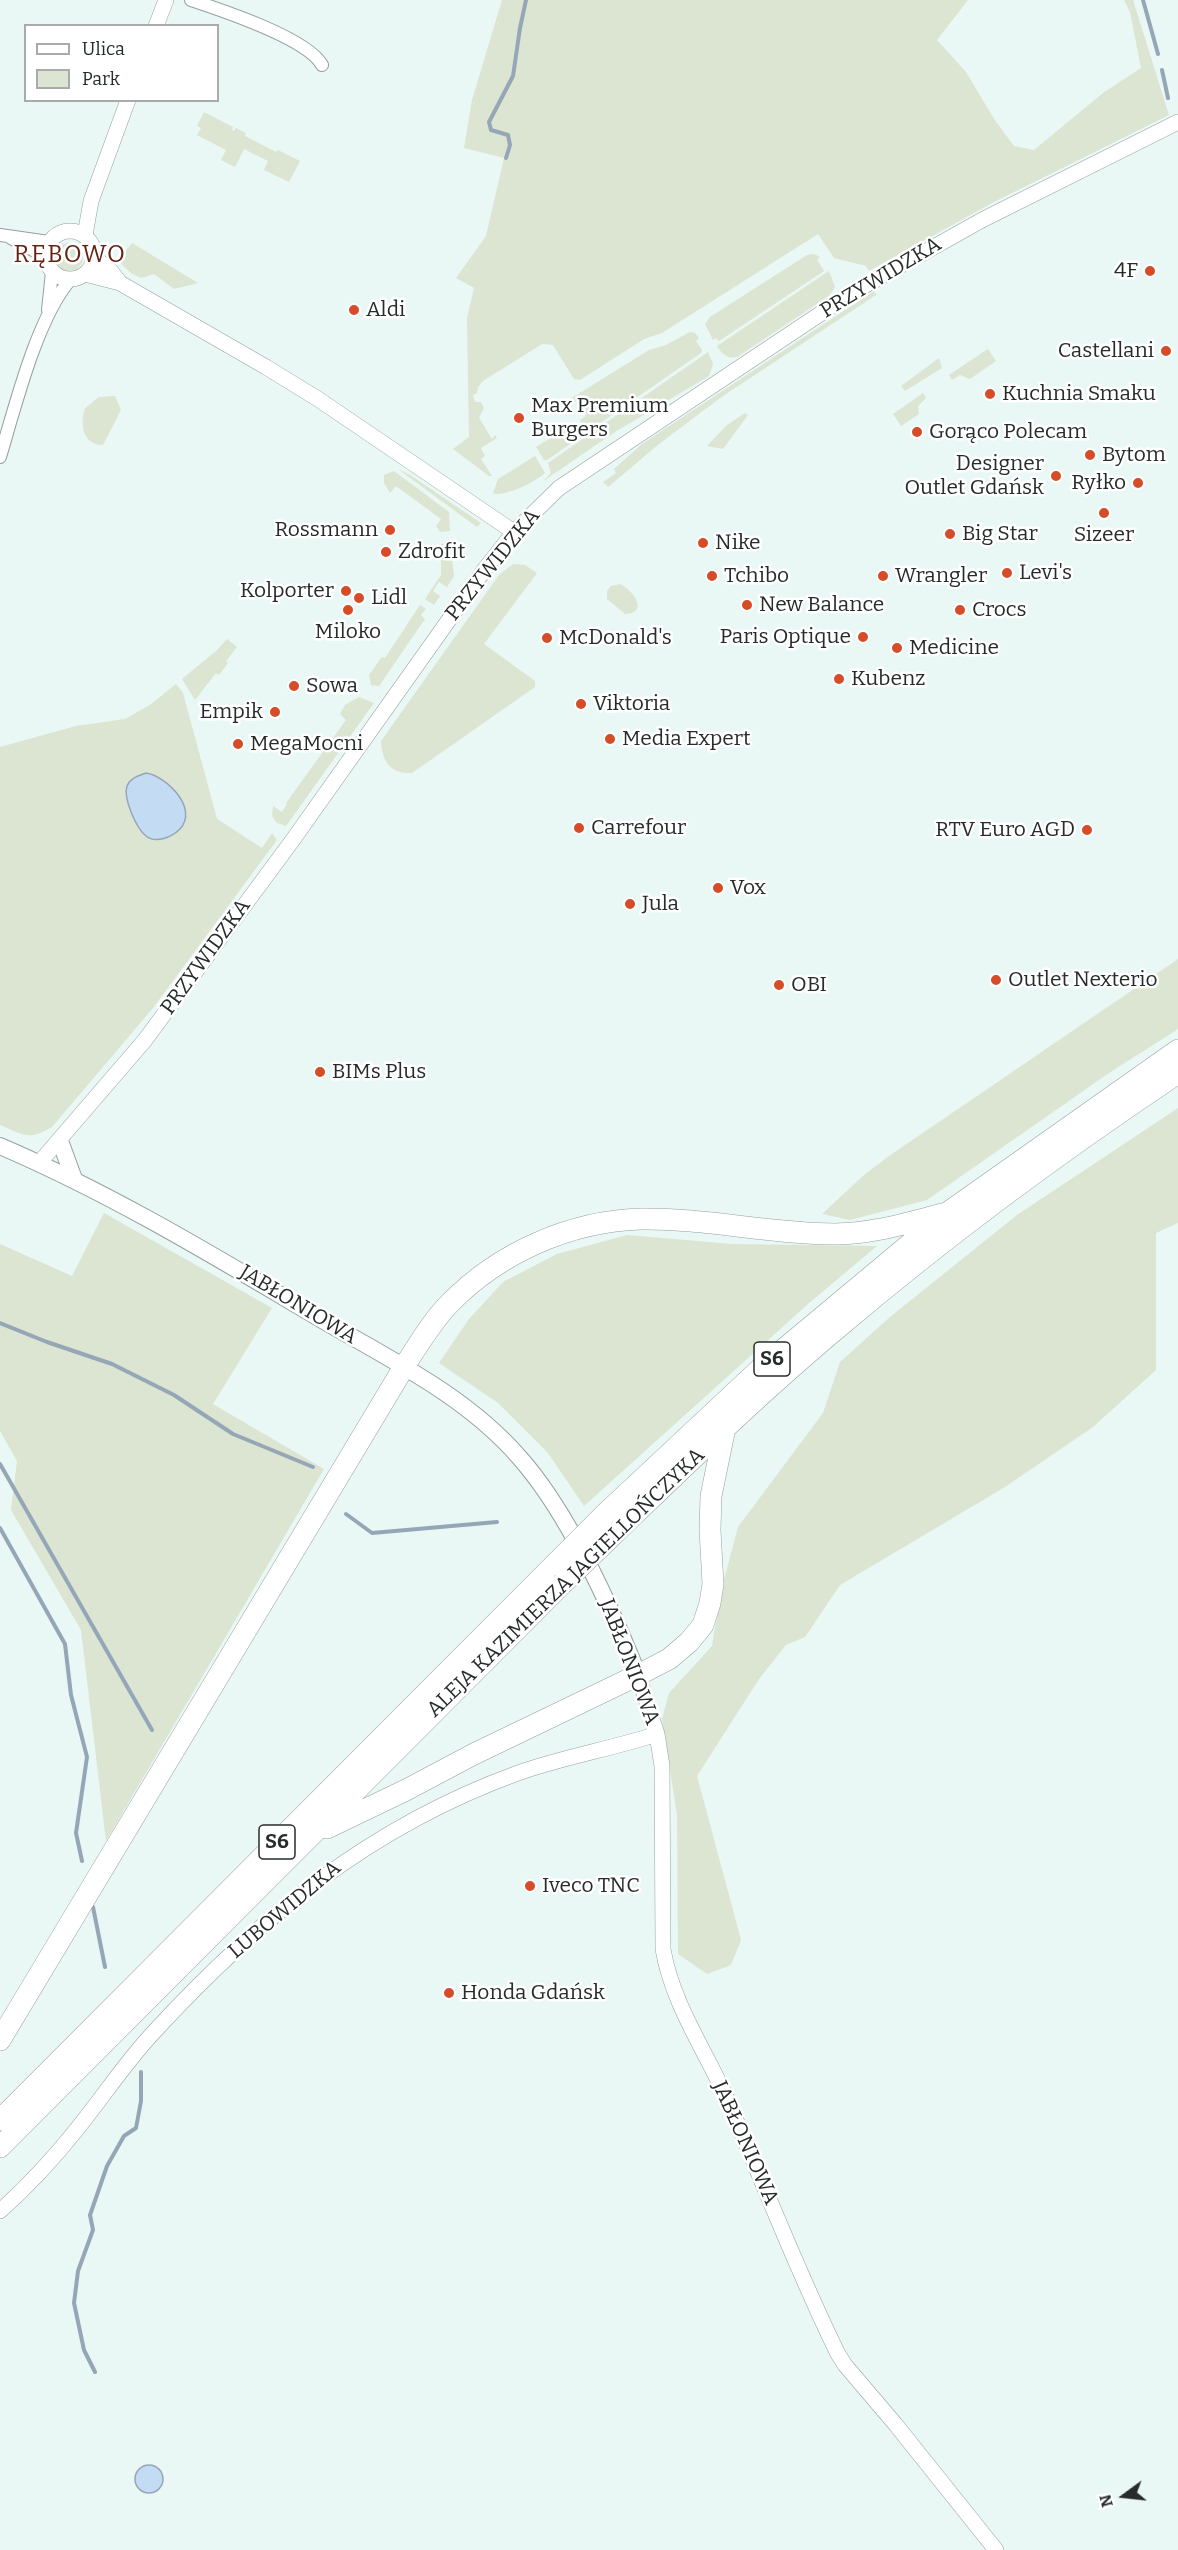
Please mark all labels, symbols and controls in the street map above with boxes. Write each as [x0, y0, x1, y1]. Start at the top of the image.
legend [24, 24, 219, 102]
text: Ulica [82, 38, 125, 60]
text: Park [82, 68, 120, 90]
street label: PRZYWIDZKA [816, 232, 946, 324]
district label: RĘBOWO [14, 241, 126, 269]
place label: 4F [1114, 258, 1138, 284]
marker: 4F [1143, 264, 1157, 278]
place label: Aldi [366, 297, 405, 323]
marker: Aldi [347, 303, 361, 317]
place label: Castellani [1058, 338, 1154, 364]
marker: Castellani [1159, 344, 1173, 358]
place label: Kuchnia Smaku [1002, 381, 1156, 407]
marker: Kuchnia Smaku [983, 387, 997, 401]
place label: Max Premium Burgers [531, 393, 669, 443]
marker: Max Premium Burgers [512, 411, 526, 425]
place label: Gorąco Polecam [929, 419, 1087, 445]
marker: Gorąco Polecam [910, 425, 924, 439]
place label: Bytom [1102, 442, 1166, 468]
marker: Bytom [1083, 448, 1097, 462]
place label: Designer Outlet Gdańsk [904, 451, 1044, 501]
marker: Designer Outlet Gdańsk [1049, 469, 1063, 483]
place label: Ryłko [1071, 470, 1126, 496]
marker: Ryłko [1131, 476, 1145, 490]
street label: PRZYWIDZKA [440, 504, 546, 626]
marker: Sizeer [1097, 506, 1111, 520]
place label: Rossmann [274, 517, 378, 543]
place label: Big Star [962, 521, 1038, 547]
place label: Sizeer [1074, 522, 1134, 548]
marker: Rossmann [383, 523, 397, 537]
marker: Big Star [943, 527, 957, 541]
place label: Nike [715, 530, 761, 556]
marker: Nike [696, 536, 710, 550]
place label: Zdrofit [398, 539, 465, 565]
marker: Zdrofit [379, 545, 393, 559]
place label: Levi's [1019, 560, 1072, 586]
place label: Tchibo [724, 563, 789, 589]
place label: Wrangler [895, 563, 987, 589]
marker: Levi's [1000, 566, 1014, 580]
marker: Tchibo [705, 569, 719, 583]
marker: Wrangler [876, 569, 890, 583]
place label: Kolporter [240, 578, 334, 604]
marker: Kolporter [339, 584, 353, 598]
place label: Lidl [371, 585, 407, 611]
marker: Lidl [352, 591, 366, 605]
place label: New Balance [759, 592, 884, 618]
place label: Crocs [972, 597, 1027, 623]
marker: New Balance [740, 598, 754, 612]
marker: Miloko [341, 603, 355, 617]
marker: Crocs [953, 603, 967, 617]
place label: Miloko [315, 619, 381, 645]
place label: Paris Optique [720, 624, 851, 650]
place label: McDonald's [559, 625, 672, 651]
marker: Paris Optique [856, 630, 870, 644]
marker: McDonald's [540, 631, 554, 645]
place label: Medicine [909, 635, 999, 661]
marker: Medicine [890, 641, 904, 655]
place label: Kubenz [851, 666, 925, 692]
marker: Kubenz [832, 672, 846, 686]
place label: Sowa [306, 673, 358, 699]
marker: Sowa [287, 679, 301, 693]
place label: Viktoria [593, 691, 670, 717]
marker: Viktoria [574, 697, 588, 711]
place label: Empik [199, 699, 263, 725]
marker: Empik [268, 705, 282, 719]
place label: Media Expert [622, 726, 751, 752]
place label: MegaMocni [250, 731, 363, 757]
marker: Media Expert [603, 732, 617, 746]
marker: MegaMocni [231, 737, 245, 751]
place label: Carrefour [591, 815, 686, 841]
place label: RTV Euro AGD [935, 817, 1075, 843]
marker: Carrefour [572, 821, 586, 835]
marker: RTV Euro AGD [1080, 823, 1094, 837]
place label: Vox [730, 875, 766, 901]
marker: Vox [711, 881, 725, 895]
place label: Jula [642, 891, 679, 917]
street label: PRZYWIDZKA [156, 894, 256, 1020]
marker: Jula [623, 897, 637, 911]
place label: Outlet Nexterio [1008, 967, 1158, 993]
place label: OBI [791, 972, 827, 998]
marker: Outlet Nexterio [989, 973, 1003, 987]
marker: OBI [772, 978, 786, 992]
place label: BIMs Plus [332, 1059, 426, 1085]
marker: BIMs Plus [313, 1065, 327, 1079]
street label: JABŁONIOWA [235, 1260, 361, 1350]
road number: S6 [754, 1342, 790, 1376]
street label: ALEJA KAZIMIERZA JAGIELLOŃCZYKA [422, 1443, 710, 1723]
street label: JABŁONIOWA [593, 1595, 665, 1729]
road number: S6 [259, 1825, 295, 1859]
street label: LUBOWIDZKA [224, 1856, 346, 1964]
place label: Iveco TNC [542, 1873, 640, 1899]
marker: Iveco TNC [523, 1879, 537, 1893]
place label: Honda Gdańsk [461, 1980, 605, 2006]
marker: Honda Gdańsk [442, 1986, 456, 2000]
street label: JABŁONIOWA [706, 2077, 784, 2209]
north arrow [1094, 2466, 1154, 2526]
text: N [1095, 2492, 1117, 2509]

